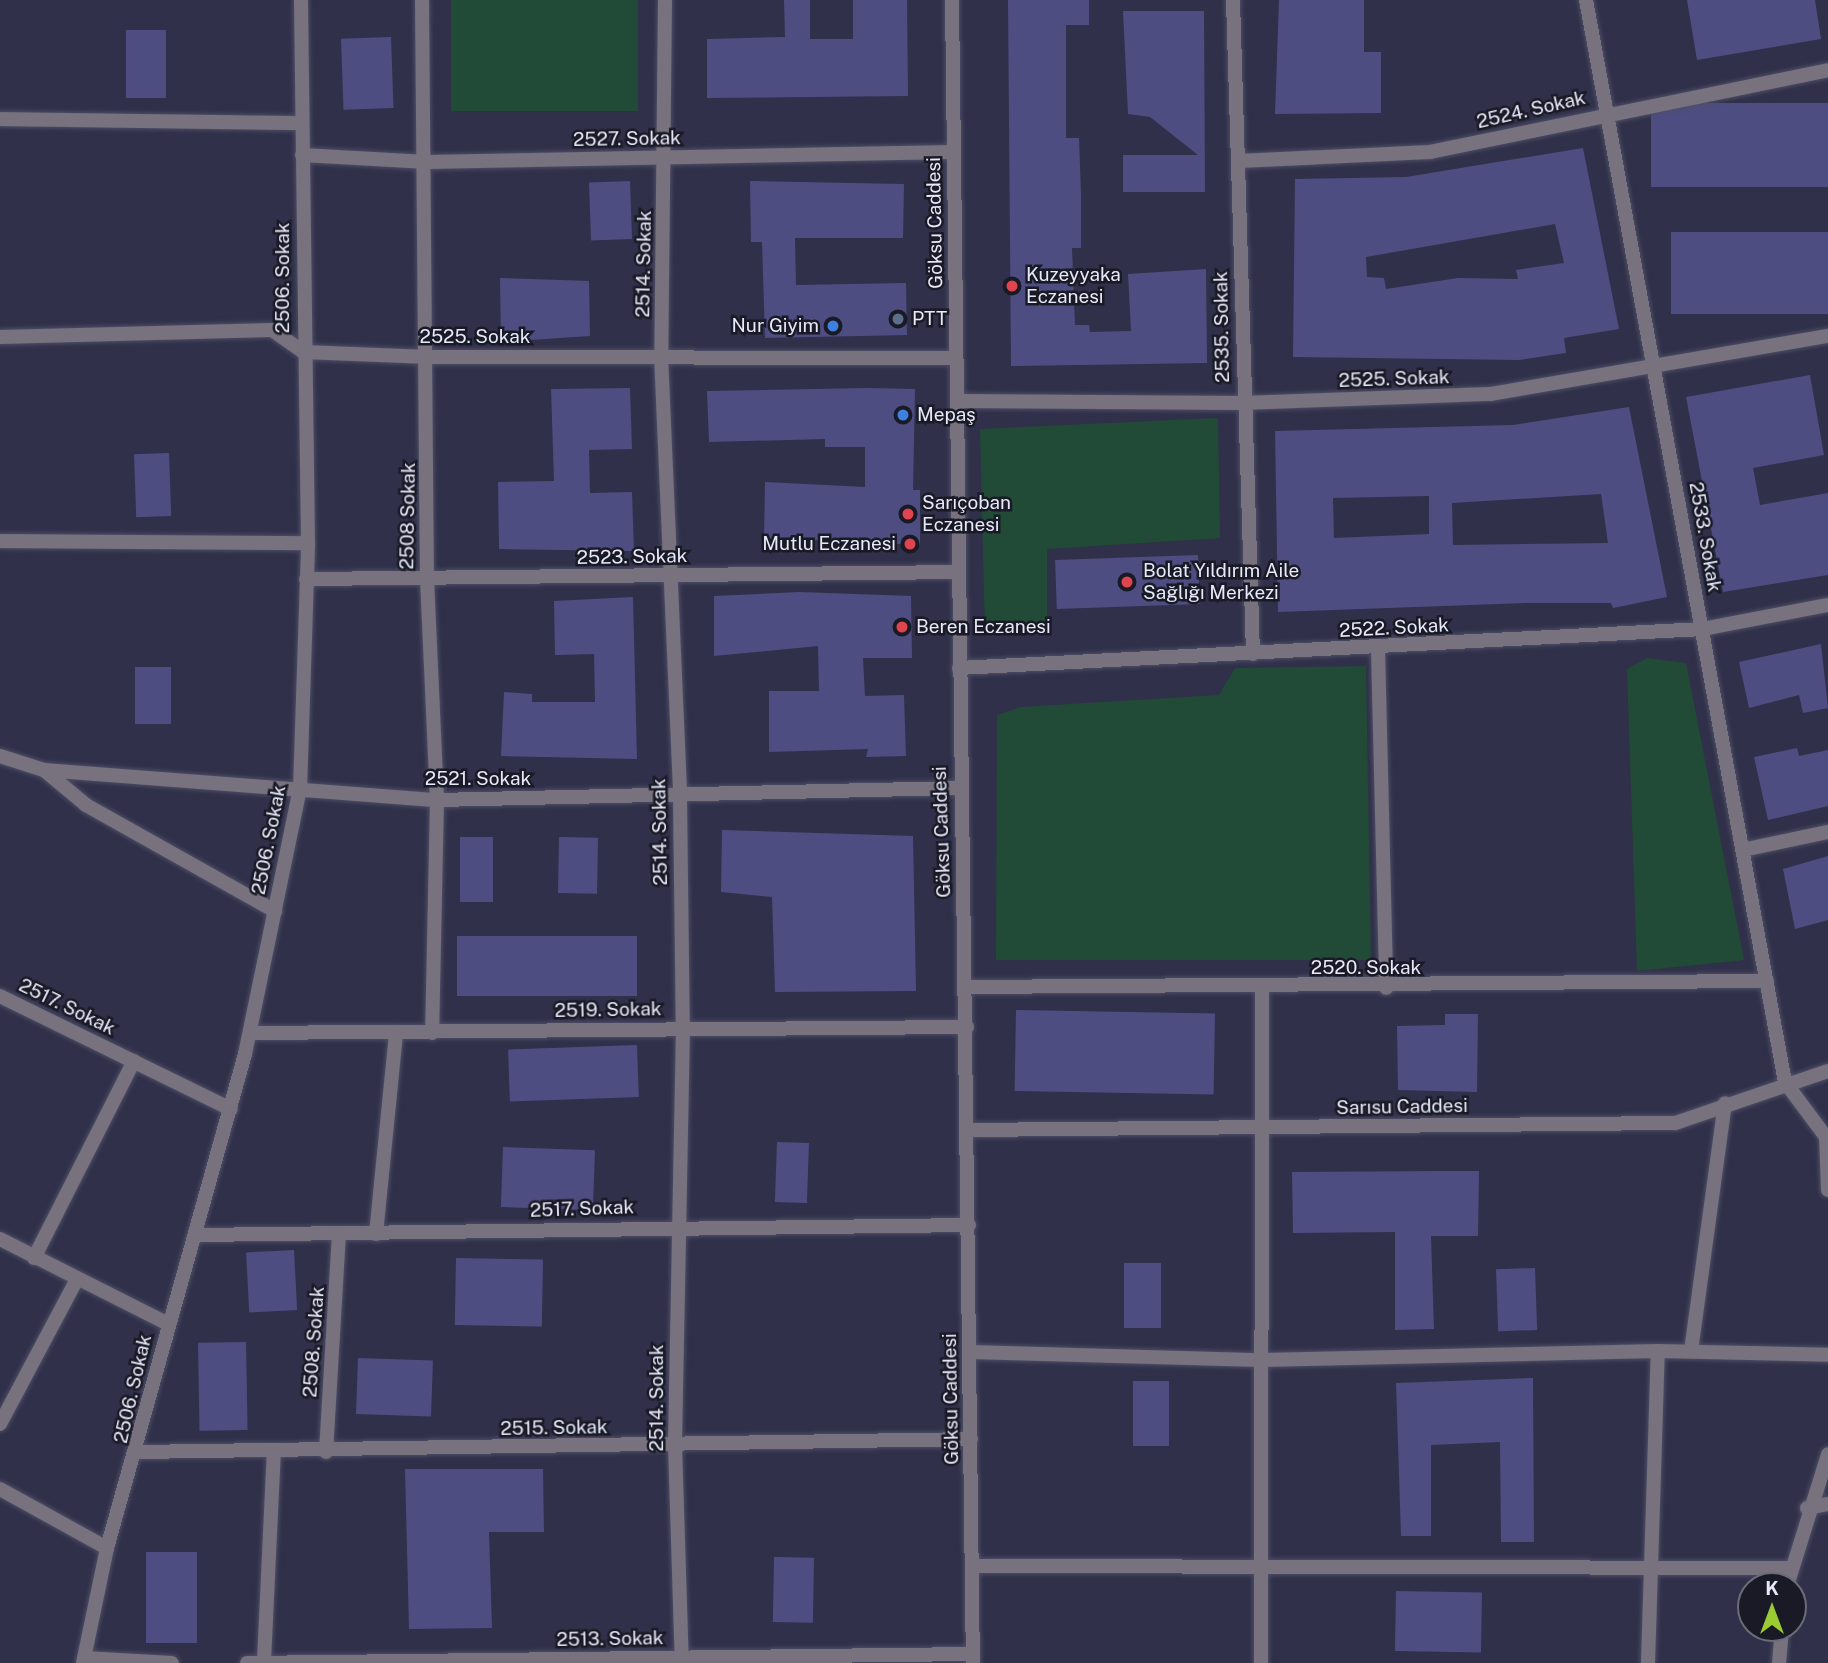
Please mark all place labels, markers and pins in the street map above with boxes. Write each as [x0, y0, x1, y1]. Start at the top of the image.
place label: Kuzeyyaka Eczanesi [1026, 264, 1121, 308]
marker: Kuzeyyaka Eczanesi [1004, 278, 1020, 294]
place label: PTT [912, 308, 947, 330]
marker: PTT [890, 311, 906, 327]
place label: Nur Giyim [731, 315, 819, 337]
marker: Nur Giyim [825, 318, 841, 334]
place label: Mepaş [917, 404, 976, 426]
marker: Mepaş [895, 407, 911, 423]
place label: Sarıçoban Eczanesi [922, 492, 1011, 536]
marker: Sarıçoban Eczanesi [900, 506, 916, 522]
place label: Mutlu Eczanesi [762, 533, 896, 555]
marker: Mutlu Eczanesi [902, 536, 918, 552]
place label: Bolat Yıldırım Aile Sağlığı Merkezi [1143, 560, 1299, 604]
marker: Bolat Yıldırım Aile Sağlığı Merkezi [1117, 572, 1137, 592]
place label: Beren Eczanesi [916, 616, 1051, 638]
marker: Beren Eczanesi [894, 619, 910, 635]

